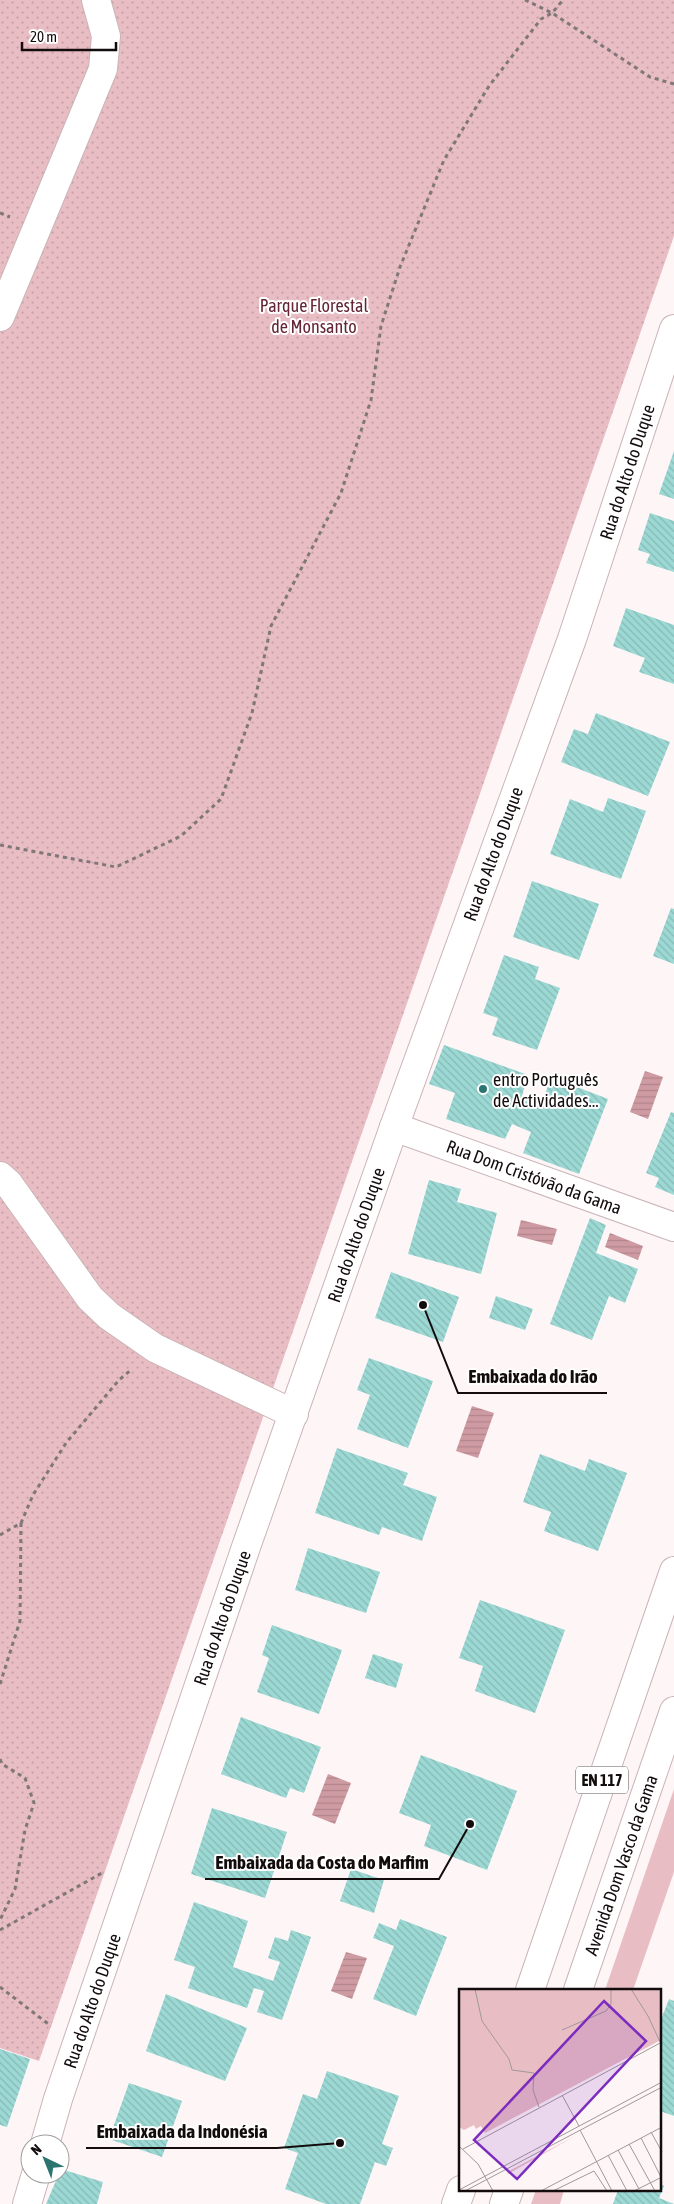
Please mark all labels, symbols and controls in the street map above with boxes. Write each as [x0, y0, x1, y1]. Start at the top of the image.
scale bar [22, 20, 116, 52]
text: 20 m [30, 28, 57, 45]
park label: Parque Florestal de Monsanto [260, 295, 368, 337]
street label: Rua do Alto do Duque [595, 402, 659, 542]
street label: Rua do Alto do Duque [459, 784, 527, 924]
place label: entro Português de Actividades… [493, 1069, 599, 1111]
marker: entro Português de Actividades… [477, 1083, 489, 1095]
street label: Rua Dom Cristóvão da Gama [444, 1136, 624, 1218]
street label: Rua do Alto do Duque [323, 1165, 389, 1305]
callout: Embaixada do Irão [458, 1359, 607, 1393]
text: Embaixada do Irão [468, 1365, 598, 1387]
street label: Rua do Alto do Duque [189, 1548, 255, 1688]
road number: EN 117 [576, 1766, 628, 1794]
street label: Avenida Dom Vasco da Gama [580, 1772, 662, 1958]
callout: Embaixada da Costa do Marfim [205, 1845, 439, 1879]
text: Embaixada da Costa do Marfim [215, 1851, 429, 1873]
street label: Rua do Alto do Duque [59, 1931, 125, 2071]
inset map [459, 1989, 662, 2192]
callout: Embaixada da Indonésia [86, 2114, 277, 2148]
text: Embaixada da Indonésia [96, 2120, 268, 2142]
north arrow [20, 2134, 70, 2184]
text: N [28, 2141, 45, 2158]

